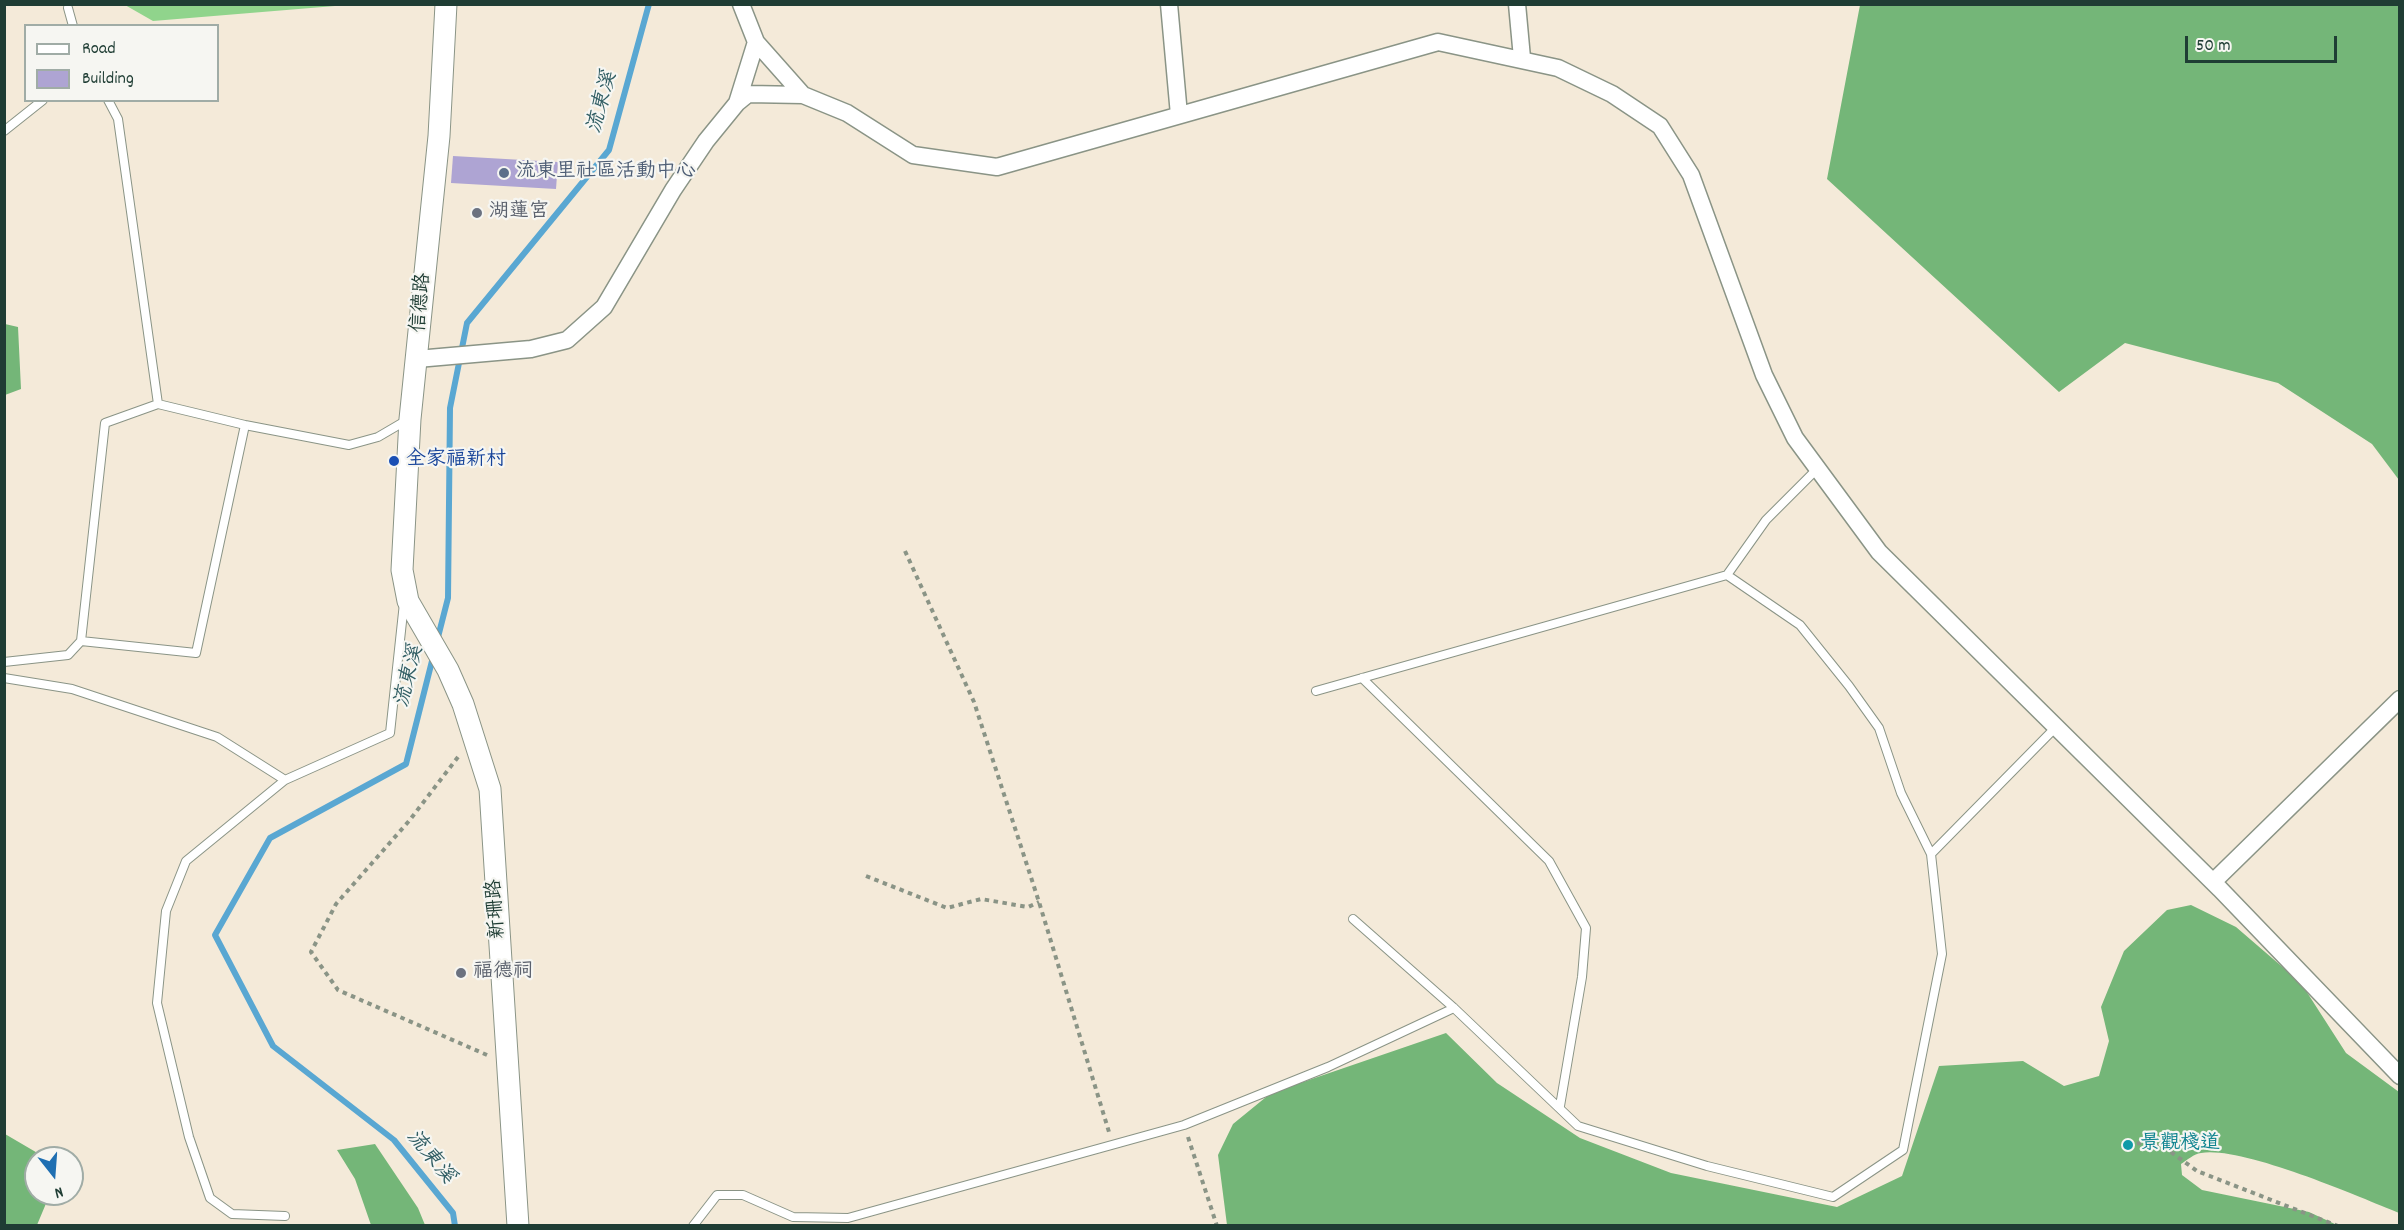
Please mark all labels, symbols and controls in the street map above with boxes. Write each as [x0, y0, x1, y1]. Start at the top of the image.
legend [24, 24, 219, 102]
scale bar [2188, 24, 2340, 62]
text: 50 m [2196, 34, 2231, 59]
text: Road [82, 37, 116, 62]
text: Building [82, 67, 134, 92]
water label: 流東溪 [584, 69, 624, 137]
place label: 流東里社區活動中心 [516, 161, 696, 185]
marker: 流東里社區活動中心 [497, 166, 511, 180]
place label: 湖蓮宮 [489, 201, 549, 225]
marker: 湖蓮宮 [470, 206, 484, 220]
street label: 信德路 [408, 272, 438, 334]
place label: 全家福新村 [406, 449, 506, 473]
marker: 全家福新村 [387, 454, 401, 468]
water label: 流東溪 [391, 643, 431, 711]
street label: 新珊路 [484, 878, 512, 940]
place label: 福德祠 [473, 961, 533, 985]
marker: 福德祠 [454, 966, 468, 980]
water label: 流東溪 [399, 1126, 459, 1190]
place label: 景觀棧道 [2140, 1133, 2220, 1157]
marker: 景觀棧道 [2121, 1138, 2135, 1152]
north arrow [24, 1146, 84, 1206]
text: N [52, 1180, 66, 1204]

